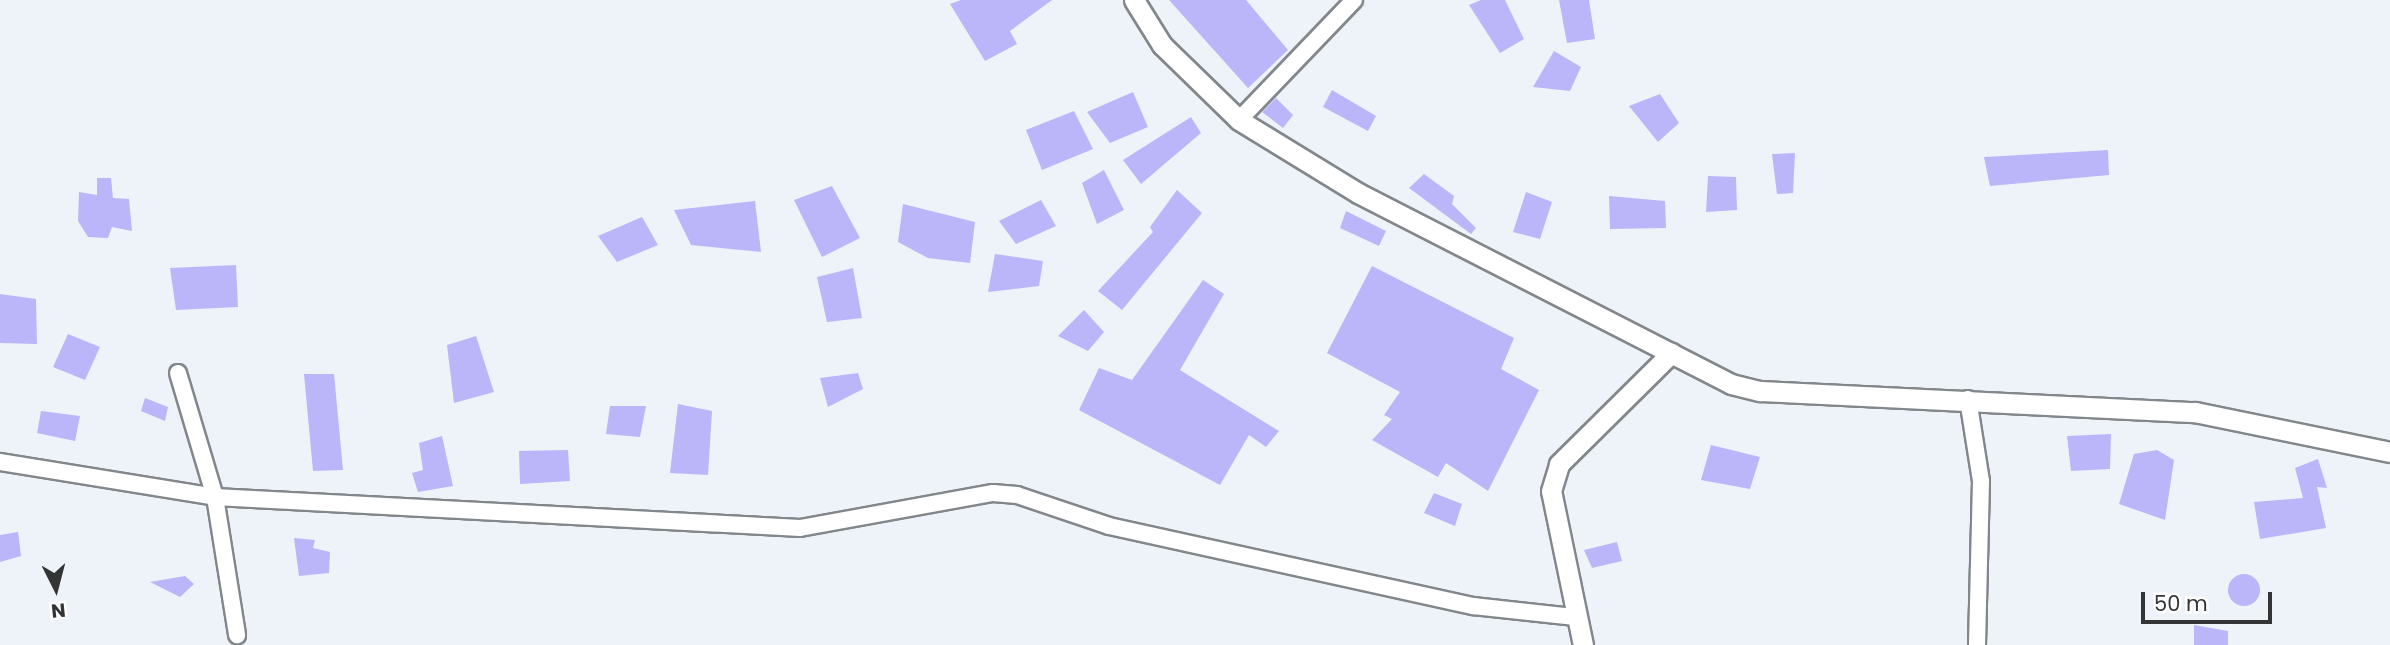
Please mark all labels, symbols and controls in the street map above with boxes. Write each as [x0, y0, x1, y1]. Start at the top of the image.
north arrow [21, 554, 91, 624]
scale bar [2145, 578, 2276, 622]
text: 50 m [2154, 589, 2208, 618]
text: N [50, 596, 67, 625]

